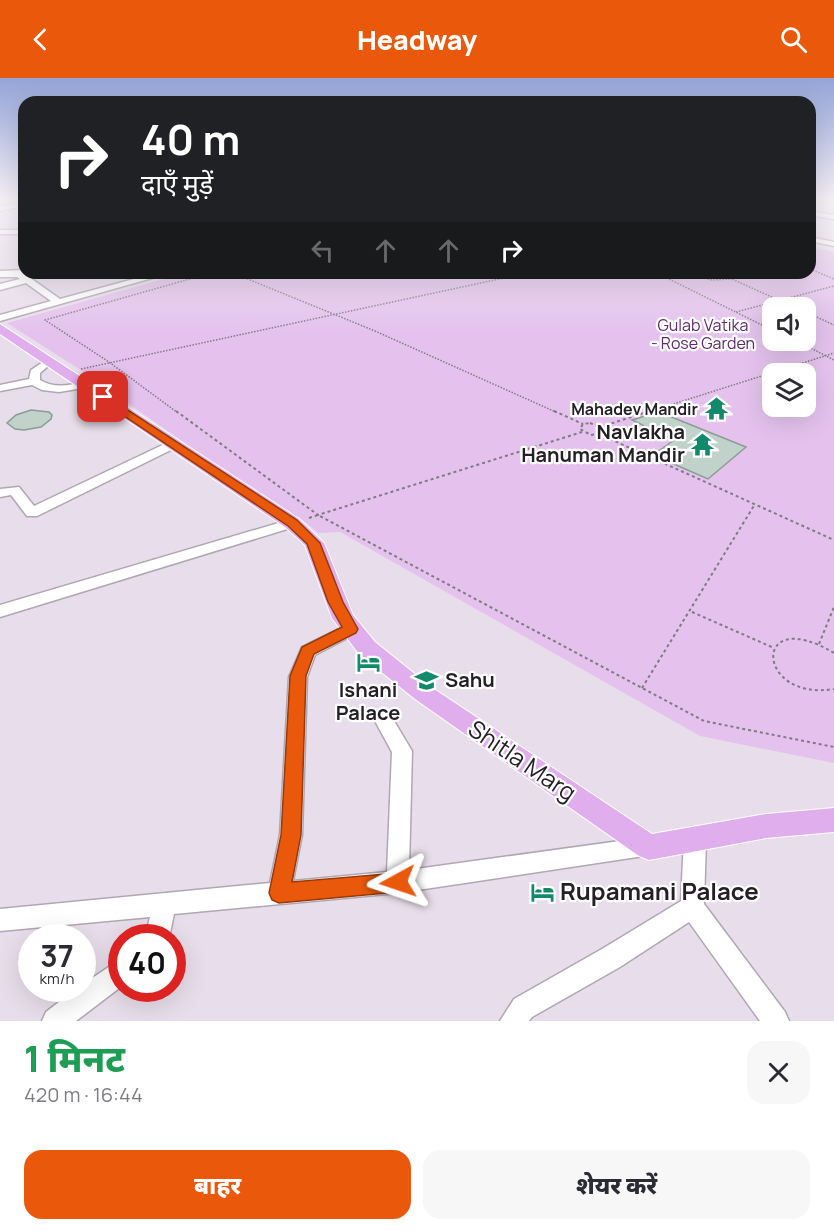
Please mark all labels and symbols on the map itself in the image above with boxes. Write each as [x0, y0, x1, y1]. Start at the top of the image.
park label: Gulab Vatika - Rose Garden [651, 314, 755, 354]
pin [77, 371, 128, 422]
temple icon: Mahadev Mandir [703, 396, 729, 422]
place label: Mahadev Mandir [571, 398, 698, 420]
place label: Navlakha Hanuman Mandir [521, 418, 685, 468]
temple icon: Navlakha Hanuman Mandir [690, 431, 716, 457]
hotel icon: Ishani Palace [355, 650, 381, 676]
place label: Sahu [445, 666, 495, 693]
school or university icon: Sahu [414, 667, 440, 693]
place label: Ishani Palace [336, 676, 400, 726]
street label: Shitla Marg [462, 711, 583, 808]
position arrow [366, 850, 430, 914]
place label: Rupamani Palace [560, 874, 759, 907]
hotel icon: Rupamani Palace [529, 879, 555, 905]
speed limit sign: 40 [108, 924, 186, 1002]

